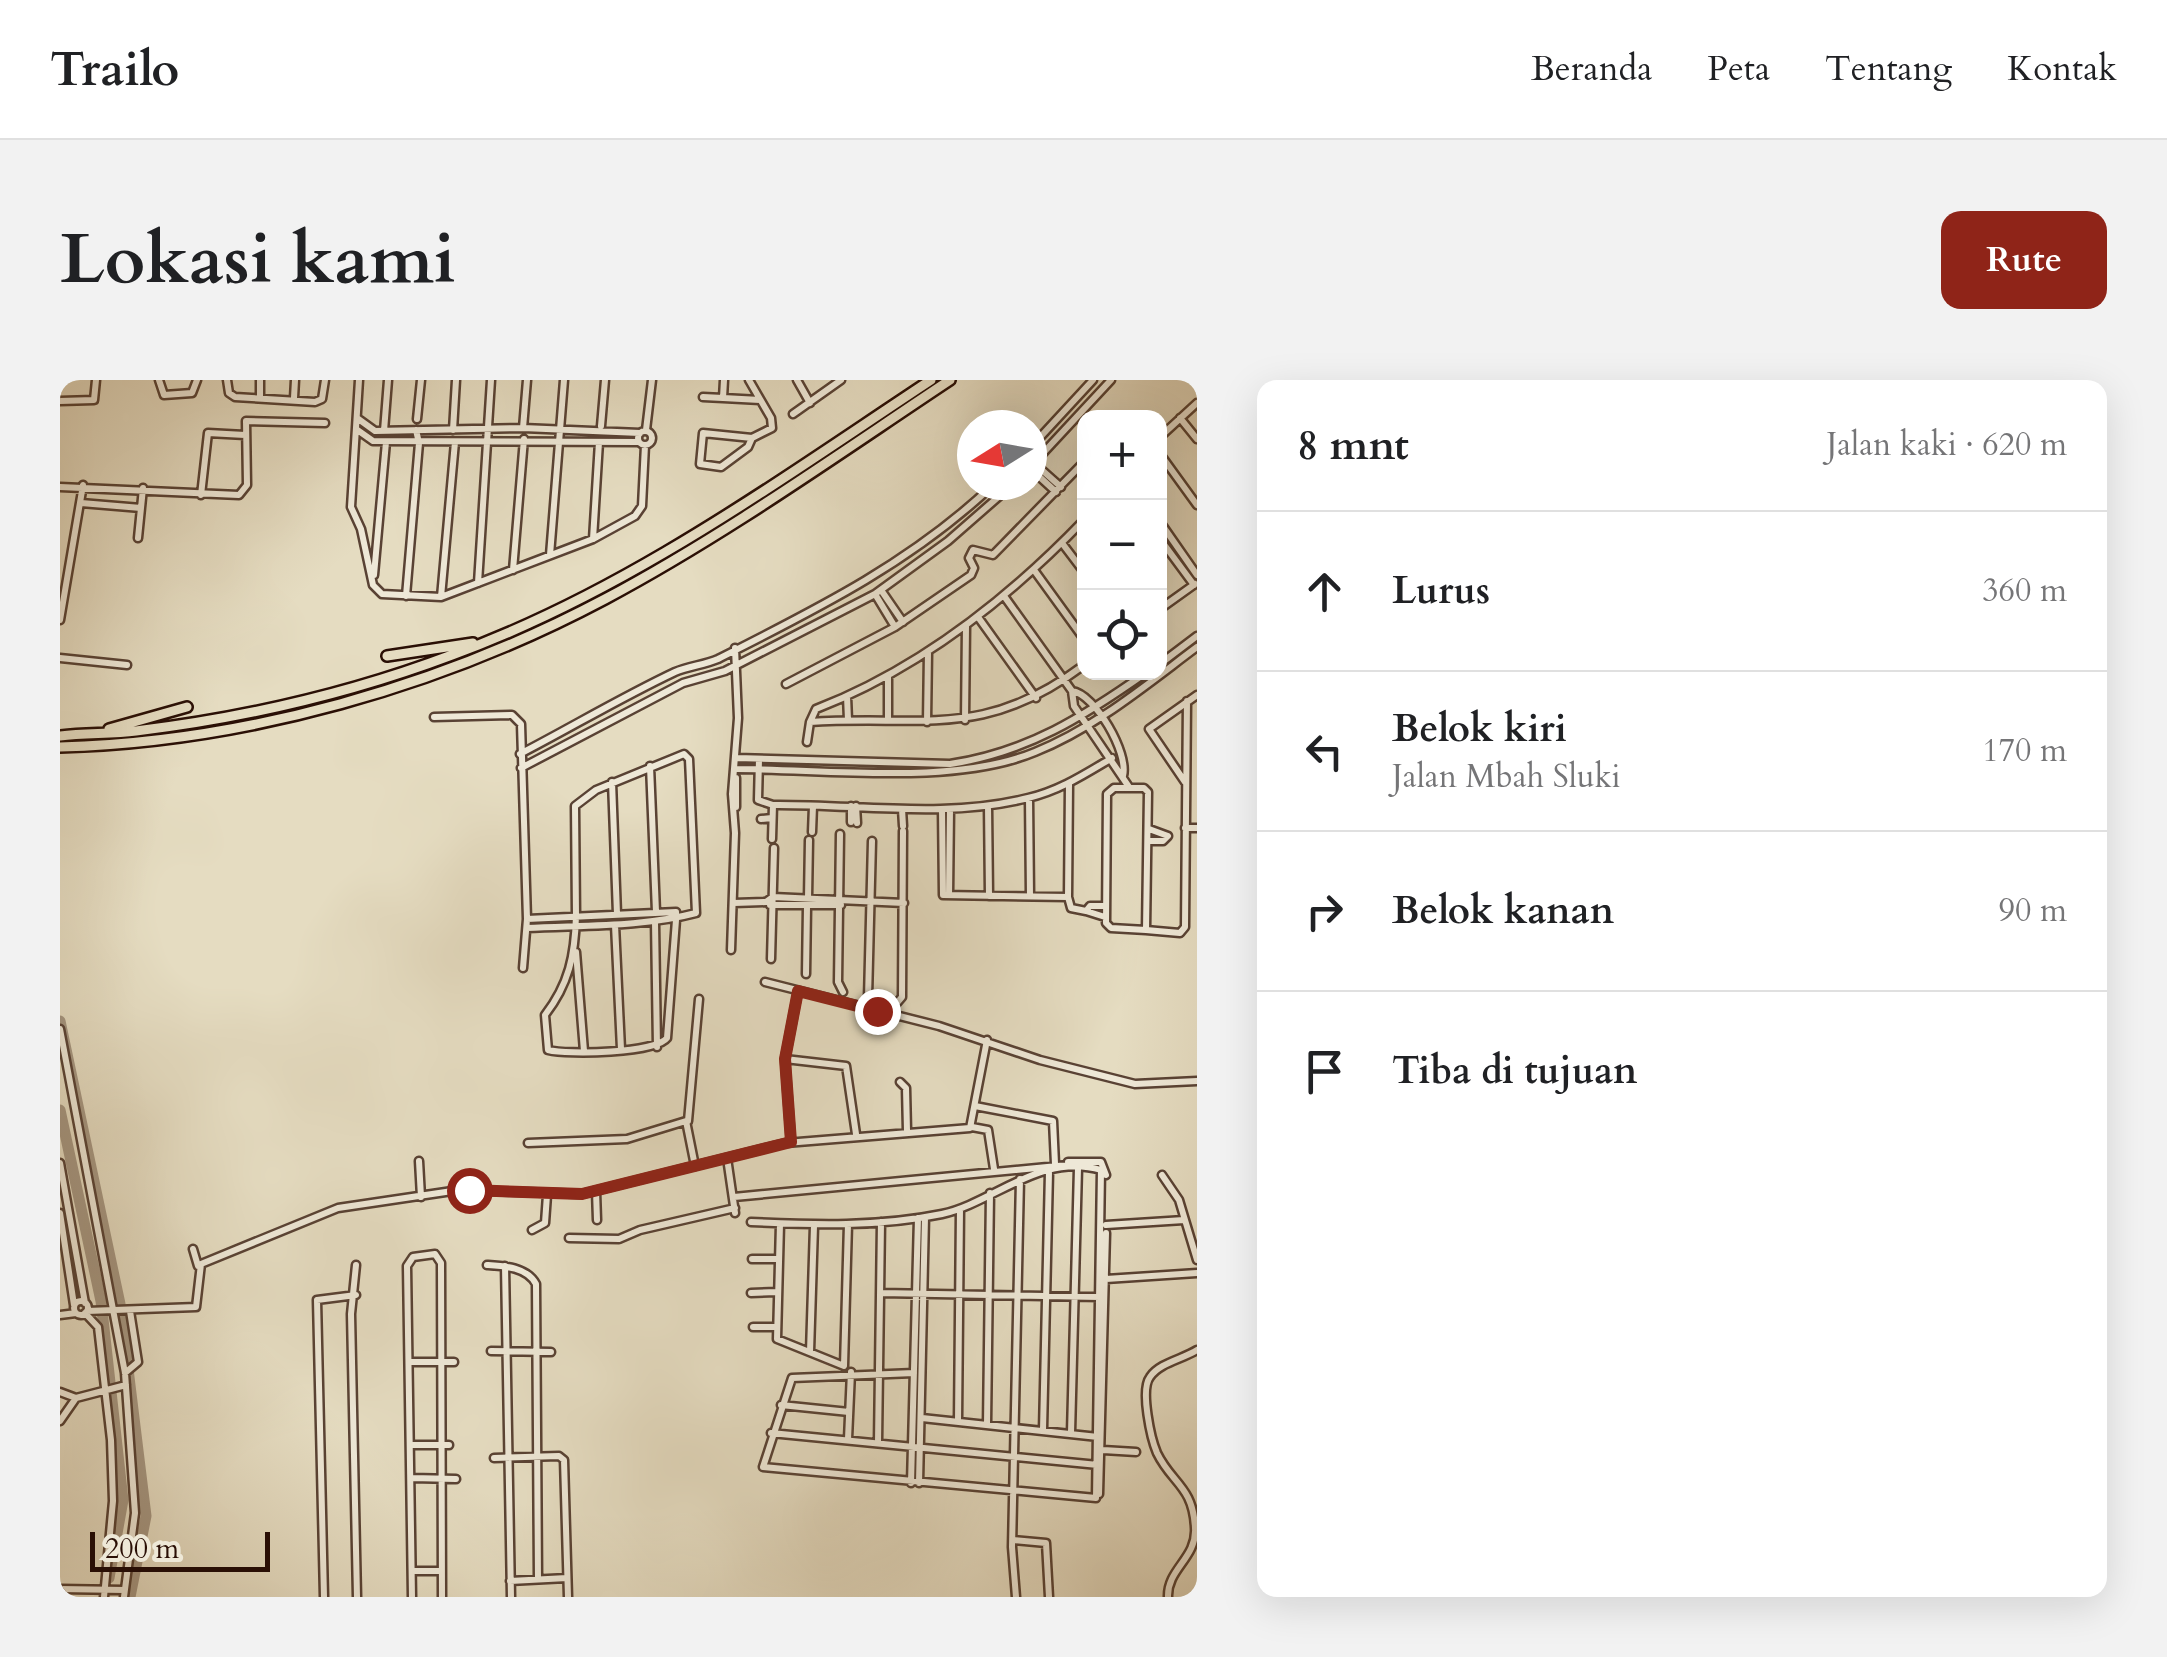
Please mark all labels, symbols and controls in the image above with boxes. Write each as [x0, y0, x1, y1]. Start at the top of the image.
text: Trailo [50, 37, 179, 102]
text: Beranda [1531, 45, 1652, 93]
text: Peta [1707, 45, 1770, 93]
text: Tentang [1825, 45, 1952, 93]
text: Kontak [2007, 45, 2117, 93]
button: Rute [1941, 211, 2107, 309]
text: Lokasi kami [60, 213, 456, 307]
north arrow [957, 410, 1047, 500]
map controls [1077, 410, 1167, 680]
button: + [1077, 410, 1167, 500]
text: 8 mnt [1297, 417, 1409, 474]
text: Jalan kaki · 620 m [1826, 423, 2067, 467]
button: − [1077, 500, 1167, 590]
icon: ahead [1297, 564, 1352, 619]
text: Lurus [1392, 565, 1490, 617]
text: 360 m [1982, 569, 2067, 613]
button: locate [1077, 590, 1167, 680]
text: Belok kiri [1392, 703, 1567, 755]
icon: left [1297, 724, 1352, 779]
text: 170 m [1982, 729, 2067, 773]
text: Jalan Mbah Sluki [1392, 755, 1621, 799]
icon: right [1297, 884, 1352, 939]
text: Belok kanan [1392, 885, 1614, 937]
text: 90 m [1999, 889, 2067, 933]
route end [855, 989, 901, 1035]
icon: arrive [1297, 1044, 1352, 1099]
text: Tiba di tujuan [1392, 1045, 1637, 1097]
route start [447, 1168, 493, 1214]
scale bar [90, 1527, 270, 1572]
text: 200 m [105, 1530, 179, 1568]

